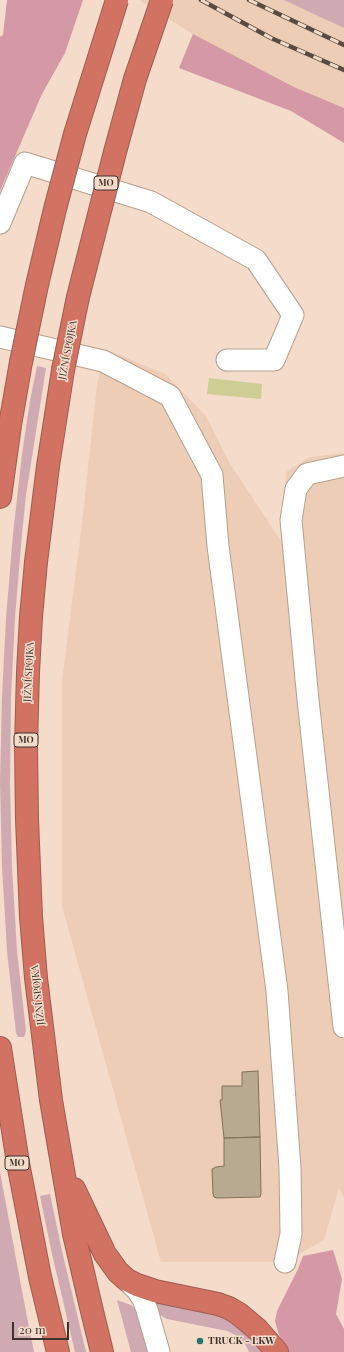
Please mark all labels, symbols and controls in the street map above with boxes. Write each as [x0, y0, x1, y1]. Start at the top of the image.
road number: MO [94, 176, 118, 190]
street label: JIŽNÍ SPOJKA [56, 319, 80, 381]
street label: JIŽNÍ SPOJKA [21, 642, 37, 702]
road number: MO [14, 733, 38, 747]
street label: JIŽNÍ SPOJKA [29, 964, 47, 1026]
road number: MO [5, 1156, 29, 1170]
scale bar [14, 1314, 71, 1340]
text: 20 m [19, 1321, 46, 1337]
place label: TRUCK - LKW [208, 1335, 275, 1347]
marker: TRUCK - LKW [195, 1336, 205, 1346]

